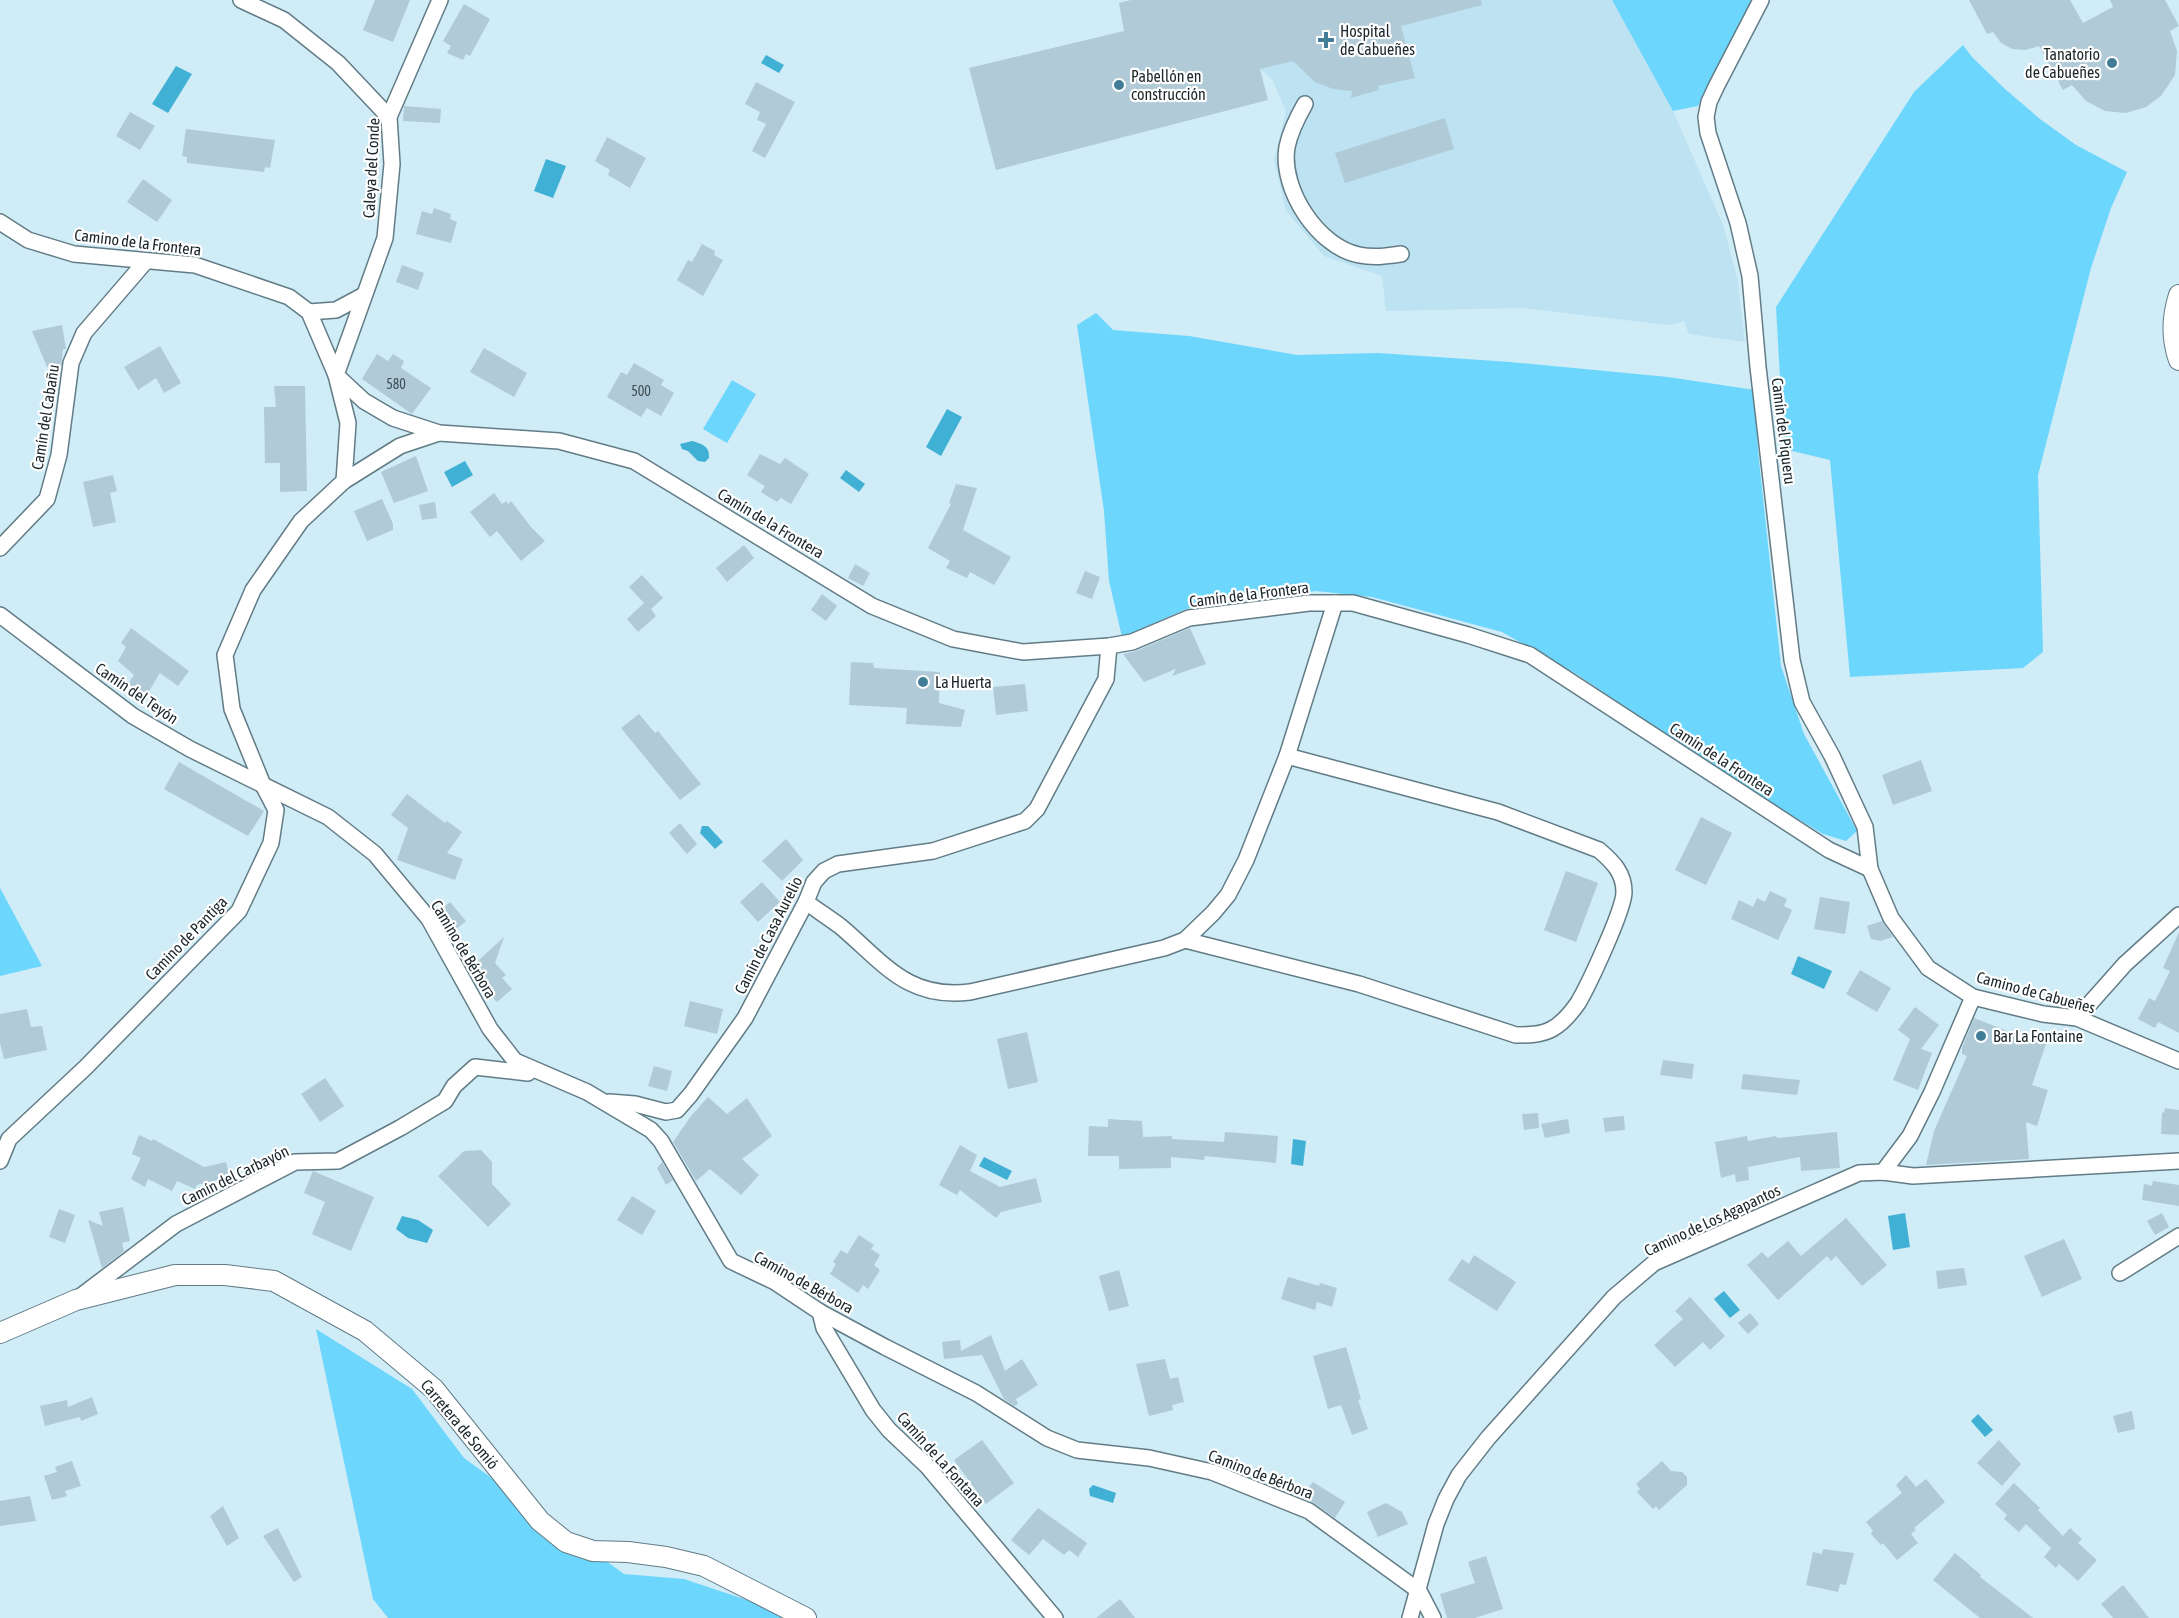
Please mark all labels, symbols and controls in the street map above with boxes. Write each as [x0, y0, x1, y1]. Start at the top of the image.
place label: Hospital de Cabueñes [1340, 22, 1415, 58]
marker: Hospital de Cabueñes [1317, 31, 1335, 49]
place label: Tanatorio de Cabueñes [2025, 45, 2100, 81]
marker: Tanatorio de Cabueñes [2105, 56, 2119, 70]
place label: Pabellón en construcción [1131, 67, 1206, 103]
marker: Pabellón en construcción [1112, 78, 1126, 92]
street label: Caleya del Conde [359, 117, 384, 219]
street label: Camino de la Frontera [73, 225, 203, 259]
street label: Camín del Cabañu [28, 363, 62, 471]
house number: 580 [386, 376, 406, 392]
street label: Camín del Piqueru [1768, 377, 1799, 485]
house number: 500 [631, 383, 651, 399]
street label: Camín de la Frontera [715, 484, 827, 562]
street label: Camín de la Frontera [1188, 578, 1310, 610]
street label: Camín del Teyón [92, 659, 182, 728]
place label: La Huerta [935, 673, 992, 691]
marker: La Huerta [916, 675, 930, 689]
street label: Camín de la Frontera [1667, 719, 1777, 799]
street label: Camín de Casa Aurelio [731, 873, 805, 997]
street label: Camino de Pantiga [142, 892, 231, 984]
street label: Camino de Bérbora [428, 897, 500, 1001]
street label: Camino de Cabueñes [1975, 967, 2098, 1017]
place label: Bar La Fontaine [1993, 1027, 2083, 1045]
marker: Bar La Fontaine [1974, 1029, 1988, 1043]
street label: Camín del Carbayón [178, 1141, 292, 1210]
street label: Camino de Los Agapantos [1641, 1180, 1784, 1260]
street label: Camino de Bérbora [751, 1247, 857, 1317]
street label: Carretera de Somió [417, 1376, 503, 1472]
street label: Camín de La Fontana [894, 1408, 988, 1510]
street label: Camino de Bérbora [1206, 1446, 1316, 1502]

